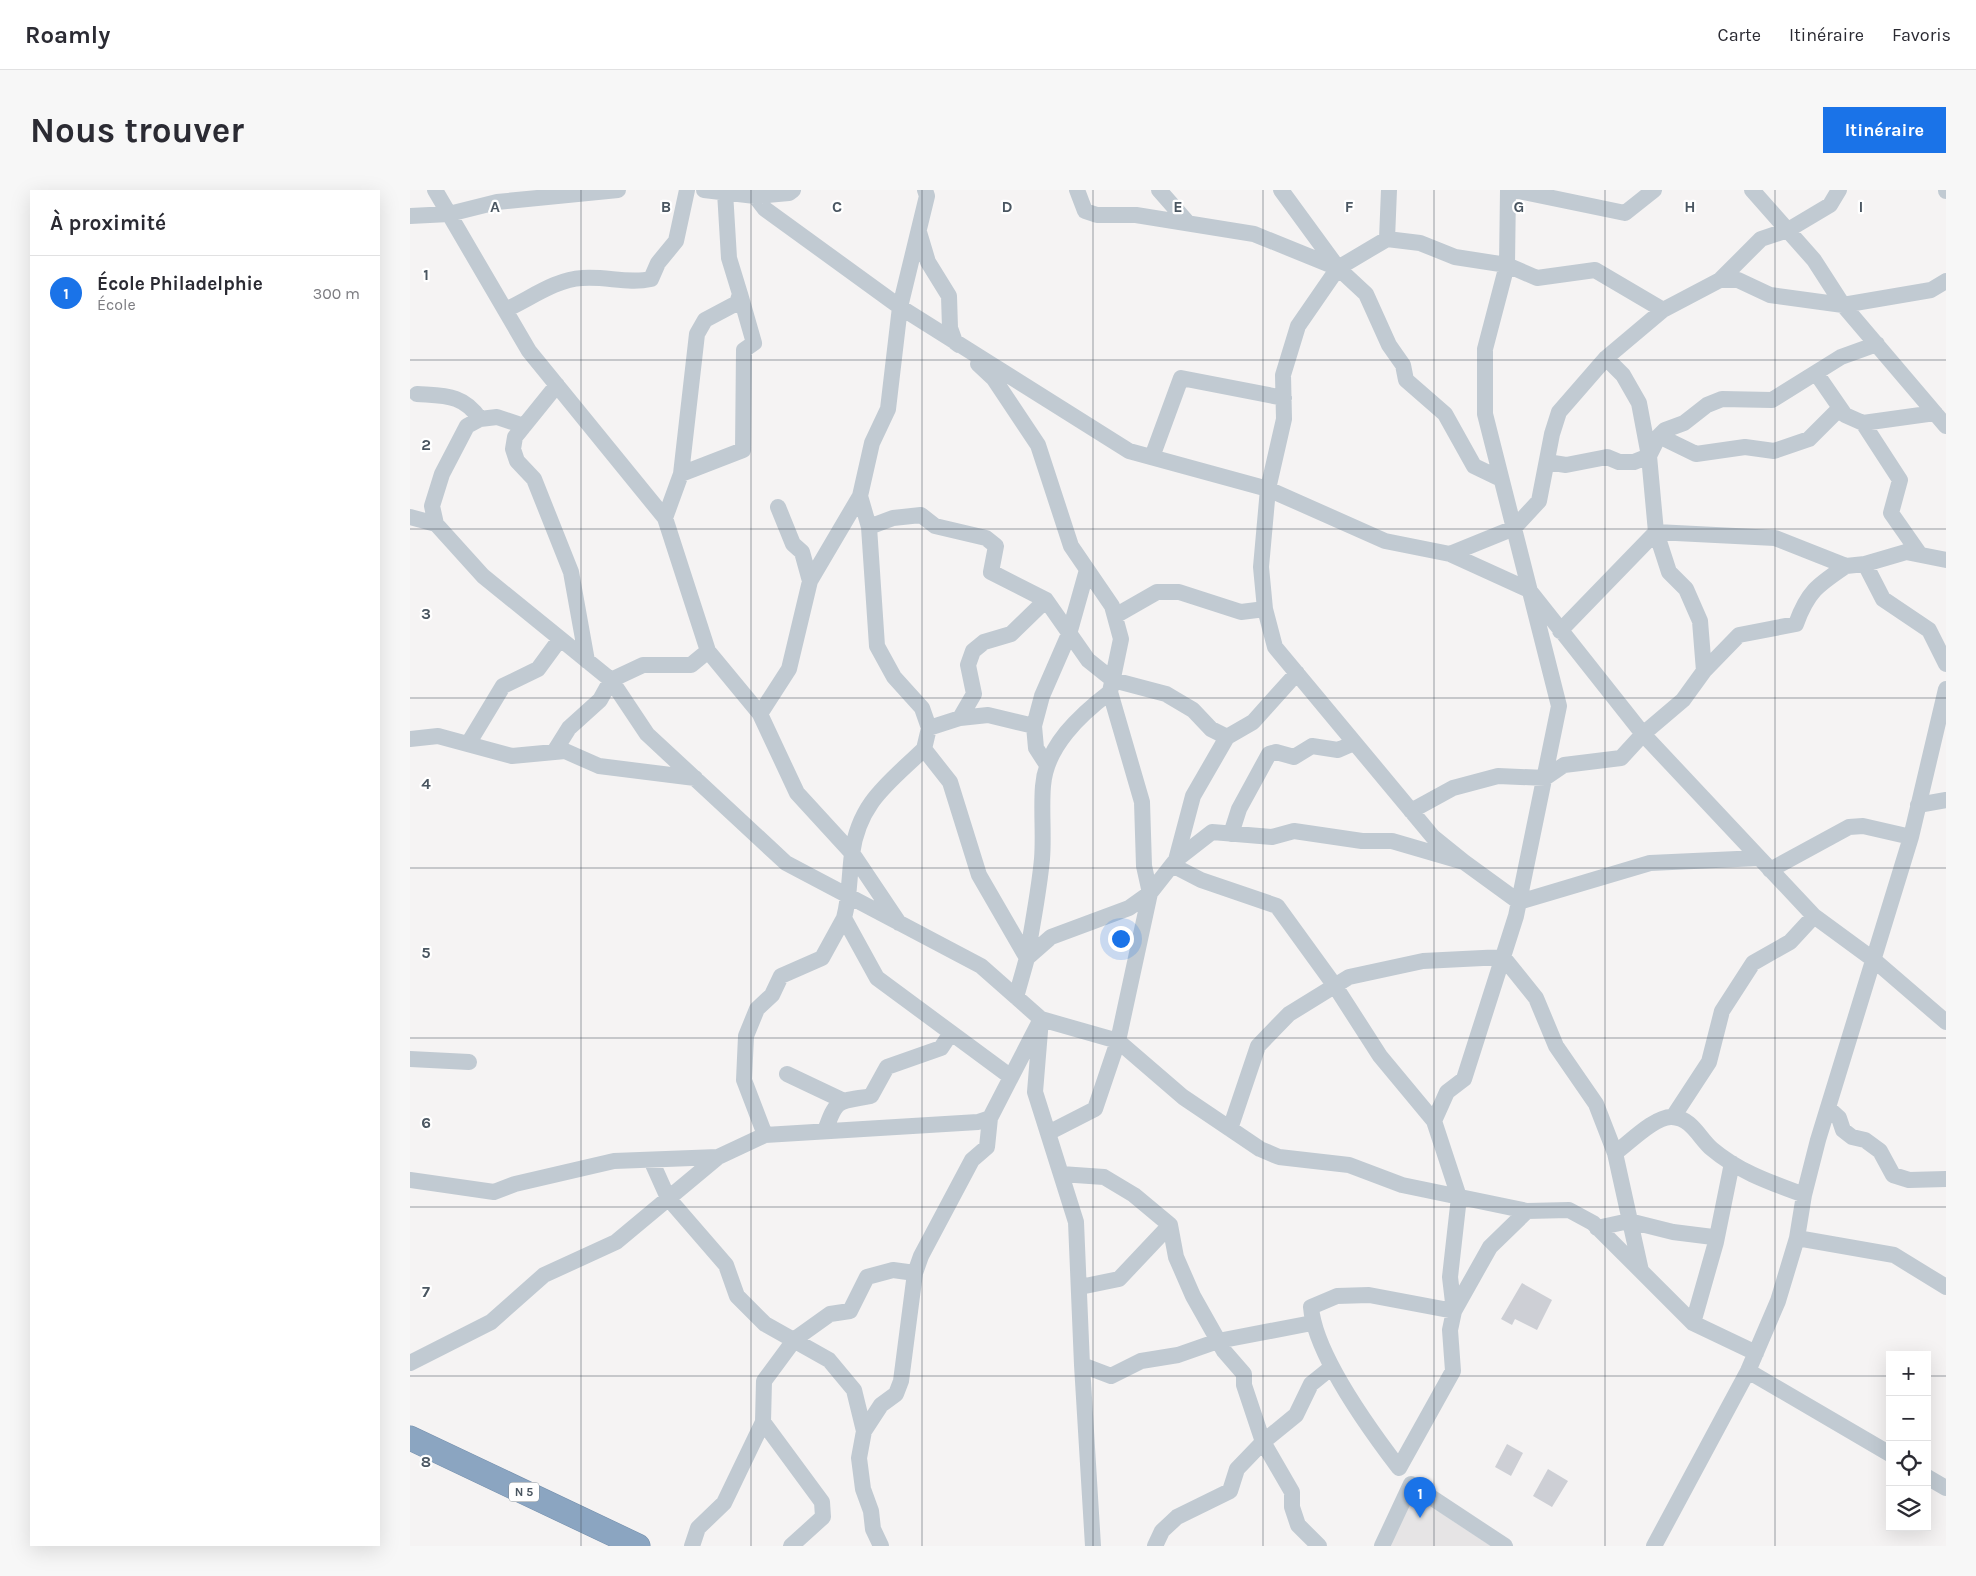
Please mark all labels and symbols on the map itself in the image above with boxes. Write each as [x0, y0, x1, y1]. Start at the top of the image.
text: A [490, 197, 500, 216]
text: B [661, 197, 671, 216]
text: C [832, 197, 842, 216]
text: D [1002, 197, 1013, 216]
text: E [1173, 197, 1183, 216]
text: F [1345, 197, 1354, 216]
text: G [1514, 197, 1524, 216]
text: H [1684, 197, 1696, 216]
text: I [1859, 197, 1863, 216]
text: 1 [423, 265, 429, 284]
text: 2 [421, 435, 431, 454]
text: 3 [421, 604, 431, 623]
text: 4 [421, 774, 431, 793]
your location [1108, 926, 1134, 952]
text: 5 [421, 943, 431, 962]
text: 6 [421, 1113, 431, 1132]
text: 7 [422, 1282, 430, 1301]
text: 8 [421, 1452, 431, 1471]
pin: 1 [1404, 1477, 1436, 1518]
road number: N 5 [509, 1482, 539, 1501]

